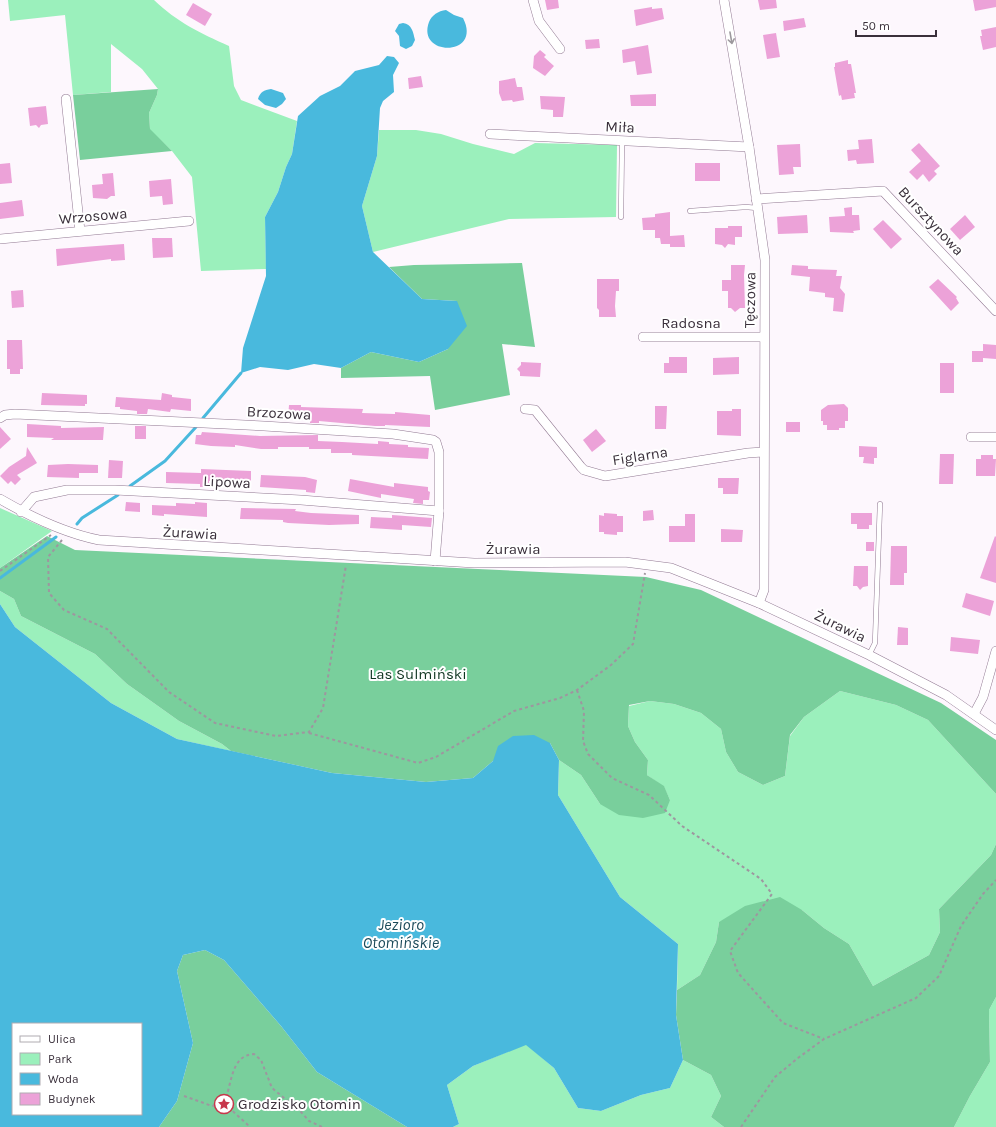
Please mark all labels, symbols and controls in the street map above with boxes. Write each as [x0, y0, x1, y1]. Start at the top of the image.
scale bar [856, 12, 936, 38]
text: 50 m [862, 19, 890, 33]
one-way arrow [727, 32, 735, 45]
street label: Miła [605, 117, 635, 137]
street label: Bursztynowa [894, 183, 968, 259]
street label: Wrzosowa [58, 204, 128, 228]
street label: Tęczowa [741, 272, 759, 328]
street label: Radosna [661, 314, 721, 332]
street label: Brzozowa [246, 402, 312, 424]
street label: Figlarna [611, 443, 669, 469]
street label: Lipowa [203, 472, 251, 492]
street label: Żurawia [162, 523, 218, 543]
street label: Żurawia [485, 540, 541, 558]
street label: Żurawia [811, 606, 869, 646]
park label: Las Sulmiński [369, 665, 467, 683]
water label: Jezioro Otomińskie [363, 915, 440, 952]
legend [12, 1023, 142, 1115]
text: Ulica [48, 1032, 76, 1046]
text: Park [48, 1052, 73, 1066]
text: Woda [48, 1072, 79, 1086]
text: Budynek [48, 1092, 96, 1106]
place icon: Grodzisko Otomin [213, 1093, 235, 1115]
place label: Grodzisko Otomin [238, 1095, 361, 1113]

